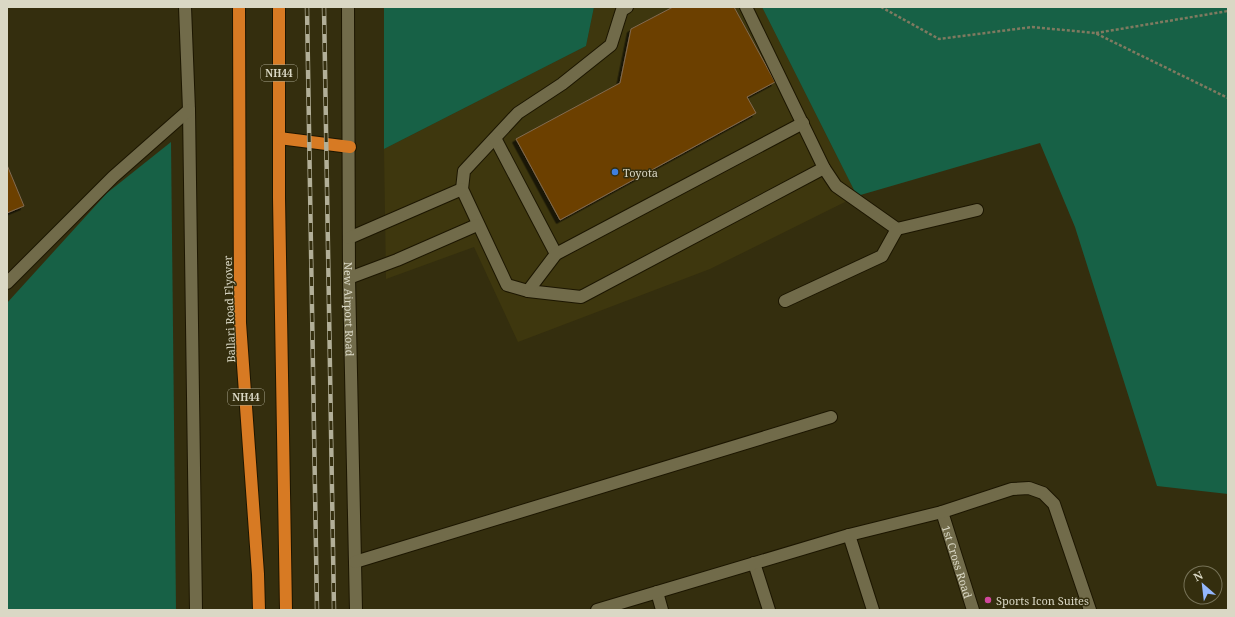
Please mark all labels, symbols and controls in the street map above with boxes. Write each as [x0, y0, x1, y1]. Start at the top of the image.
road number: NH44 [261, 65, 297, 81]
place label: Toyota [623, 165, 658, 180]
marker: Toyota [610, 167, 620, 177]
street label: Ballari Road Flyover [220, 254, 238, 363]
street label: New Airport Road [341, 262, 358, 357]
road number: NH44 [228, 389, 264, 405]
street label: 1st Cross Road [939, 523, 976, 600]
north arrow [1183, 565, 1223, 605]
text: N [1191, 567, 1206, 584]
place label: Sports Icon Suites [996, 593, 1089, 608]
marker: Sports Icon Suites [983, 595, 993, 605]

